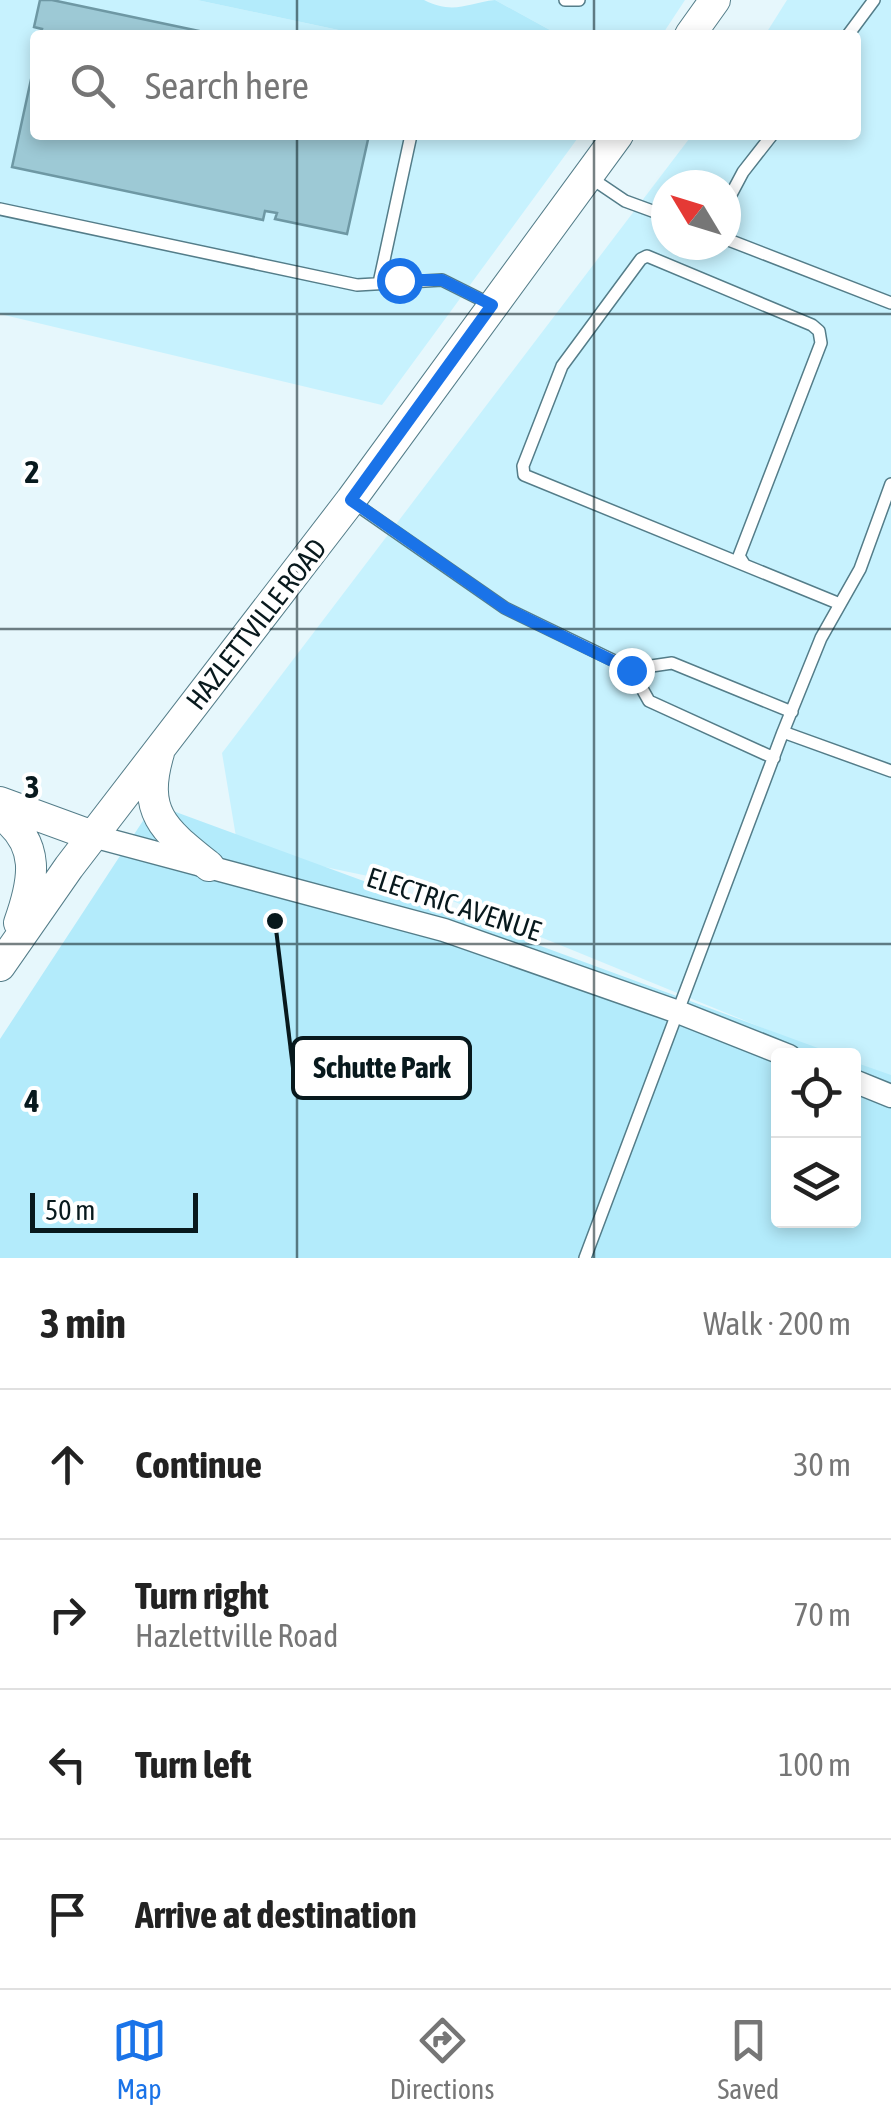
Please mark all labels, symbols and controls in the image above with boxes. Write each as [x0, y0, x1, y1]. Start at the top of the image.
search box [30, 30, 861, 140]
icon: search [65, 58, 120, 113]
text: Search here [145, 64, 309, 107]
north arrow [651, 170, 741, 260]
route start [377, 258, 423, 304]
text: 2 [24, 453, 40, 490]
street label: HAZLETTVILLE ROAD [179, 532, 333, 716]
route end [609, 648, 655, 694]
text: 3 [24, 768, 40, 805]
street label: ELECTRIC AVENUE [363, 861, 545, 947]
callout: Schutte Park [293, 1038, 470, 1098]
map controls [771, 1048, 861, 1228]
button: locate [771, 1048, 861, 1138]
text: Schutte Park [313, 1050, 452, 1084]
text: 4 [23, 1082, 40, 1119]
button: layers [771, 1138, 861, 1228]
scale bar [30, 1188, 198, 1232]
text: 50 m [45, 1194, 95, 1226]
text: 3 min [40, 1299, 126, 1347]
text: Walk · 200 m [703, 1305, 851, 1342]
icon: ahead [40, 1437, 95, 1492]
text: Continue [135, 1443, 262, 1486]
text: 30 m [793, 1446, 851, 1483]
text: Turn right [135, 1574, 269, 1617]
icon: right [40, 1587, 95, 1642]
text: 70 m [793, 1596, 851, 1633]
text: Hazlettville Road [135, 1617, 338, 1654]
icon: left [40, 1737, 95, 1792]
text: Turn left [135, 1743, 251, 1786]
text: 100 m [778, 1746, 851, 1783]
icon: arrive [40, 1887, 95, 1942]
text: Arrive at destination [135, 1893, 417, 1936]
tab: Map [112, 2013, 167, 2105]
tab: Directions [390, 2013, 494, 2105]
tab: Saved [718, 2013, 779, 2105]

